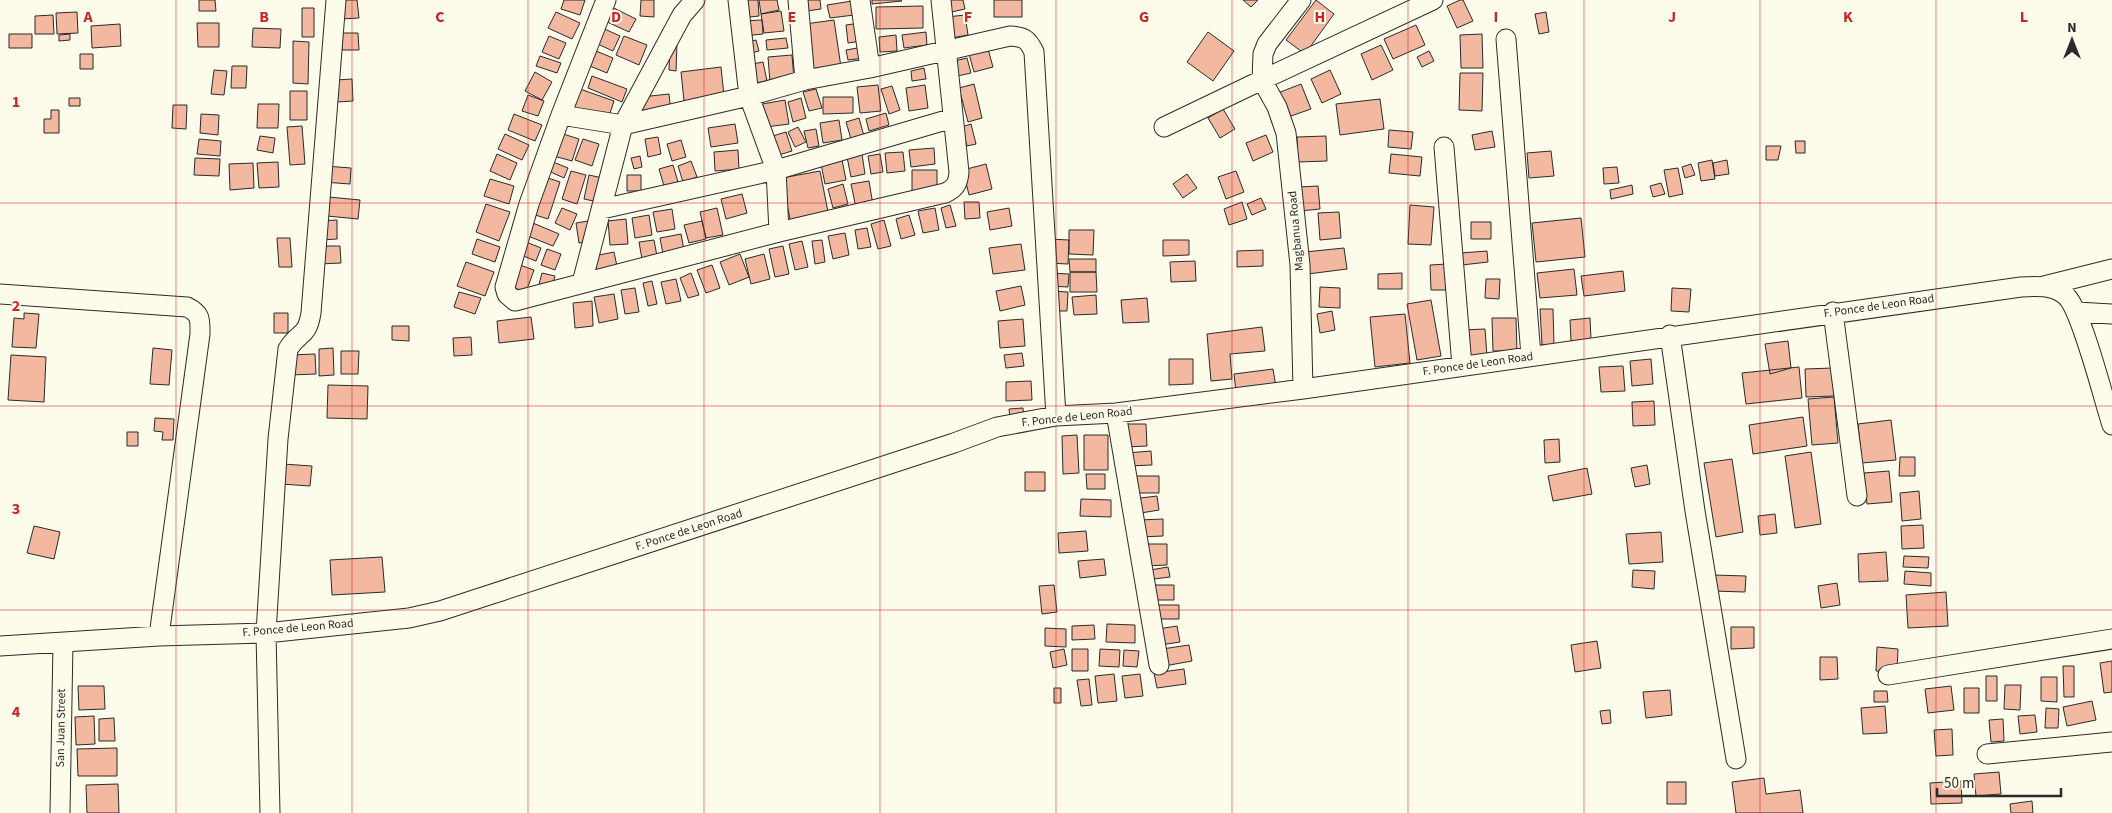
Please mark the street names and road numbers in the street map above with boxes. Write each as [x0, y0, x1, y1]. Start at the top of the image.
street label: Magbanua Road [1284, 190, 1308, 272]
street label: F. Ponce de Leon Road [1823, 290, 1935, 322]
street label: F. Ponce de Leon Road [1422, 348, 1534, 380]
street label: F. Ponce de Leon Road [1021, 403, 1133, 431]
street label: F. Ponce de Leon Road [633, 505, 745, 555]
street label: F. Ponce de Leon Road [242, 615, 354, 641]
street label: San Juan Street [52, 688, 70, 768]

